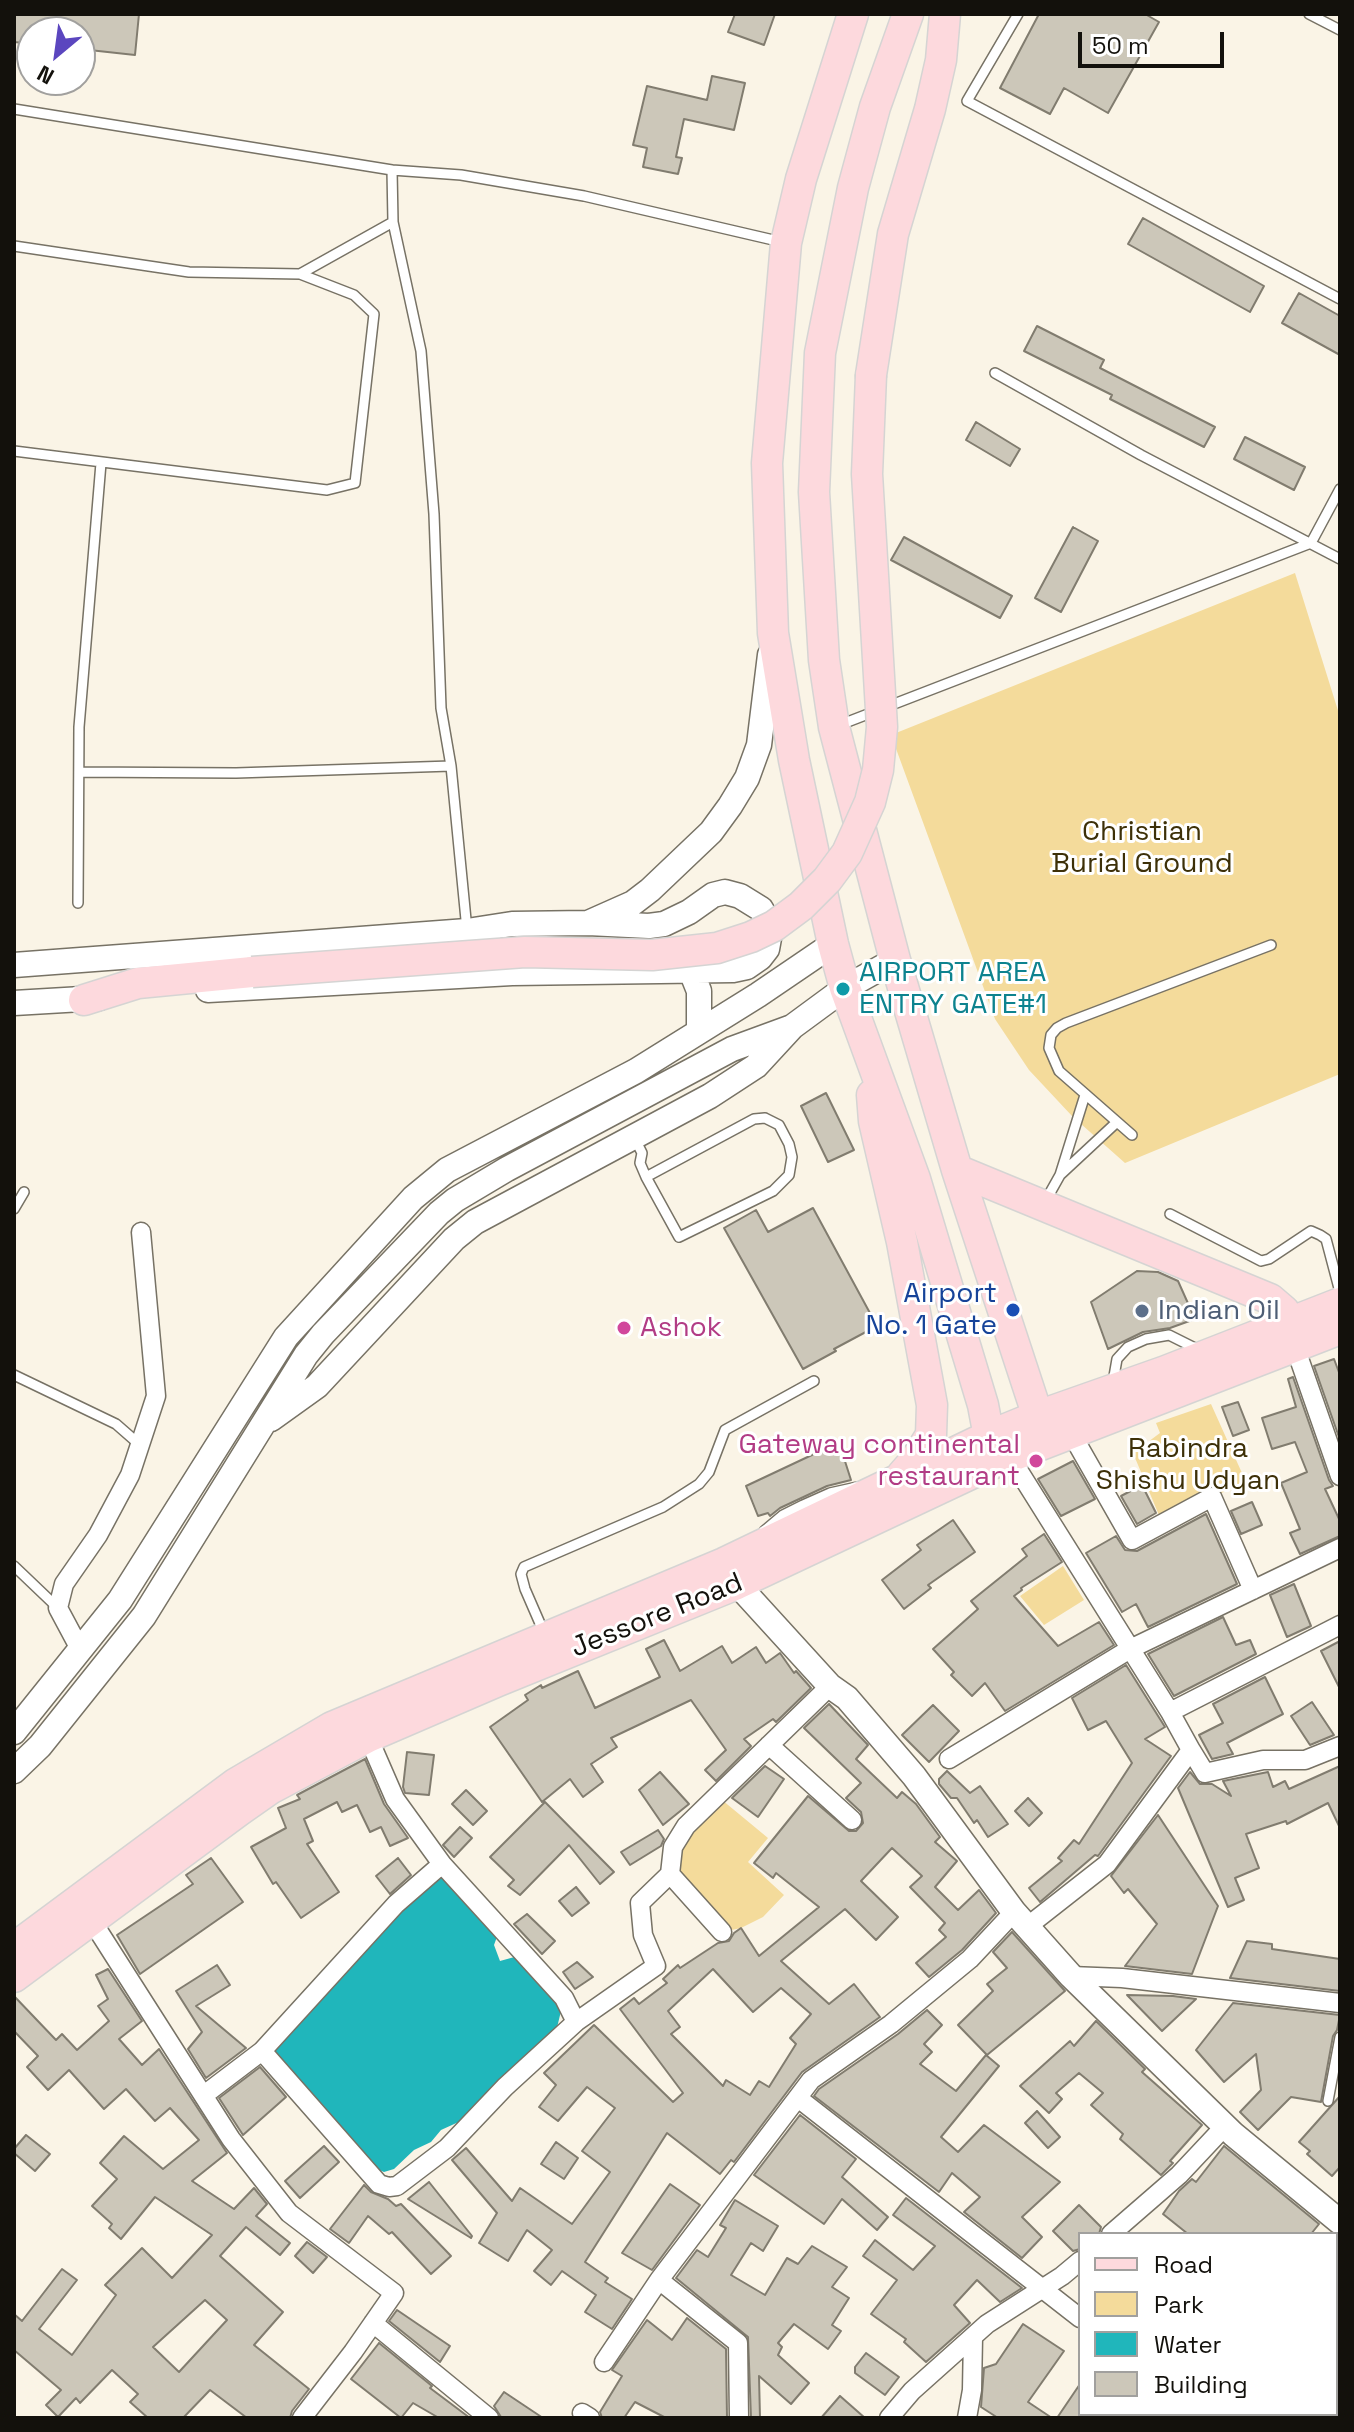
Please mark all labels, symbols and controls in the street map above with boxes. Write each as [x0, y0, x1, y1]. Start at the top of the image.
north arrow [16, 16, 96, 96]
scale bar [1082, 16, 1228, 66]
text: 50 m [1092, 30, 1149, 61]
text: N [32, 59, 59, 91]
park label: Christian Burial Ground [1051, 815, 1233, 881]
place label: AIRPORT AREA ENTRY GATE#1 [859, 956, 1047, 1022]
marker: AIRPORT AREA ENTRY GATE#1 [834, 980, 852, 998]
place label: Airport No. 1 Gate [865, 1277, 997, 1343]
place label: Indian Oil [1158, 1294, 1280, 1328]
marker: Airport No. 1 Gate [1004, 1301, 1022, 1319]
marker: Indian Oil [1133, 1302, 1151, 1320]
place label: Ashok [640, 1311, 722, 1345]
marker: Ashok [615, 1319, 633, 1337]
place label: Gateway continental restaurant [739, 1428, 1020, 1494]
park label: Rabindra Shishu Udyan [1096, 1432, 1280, 1498]
marker: Gateway continental restaurant [1027, 1452, 1045, 1470]
street label: Jessore Road [566, 1566, 748, 1666]
legend [1078, 2232, 1338, 2416]
text: Road [1154, 2249, 1213, 2280]
text: Park [1154, 2289, 1204, 2320]
text: Water [1154, 2329, 1222, 2360]
text: Building [1154, 2369, 1248, 2400]

